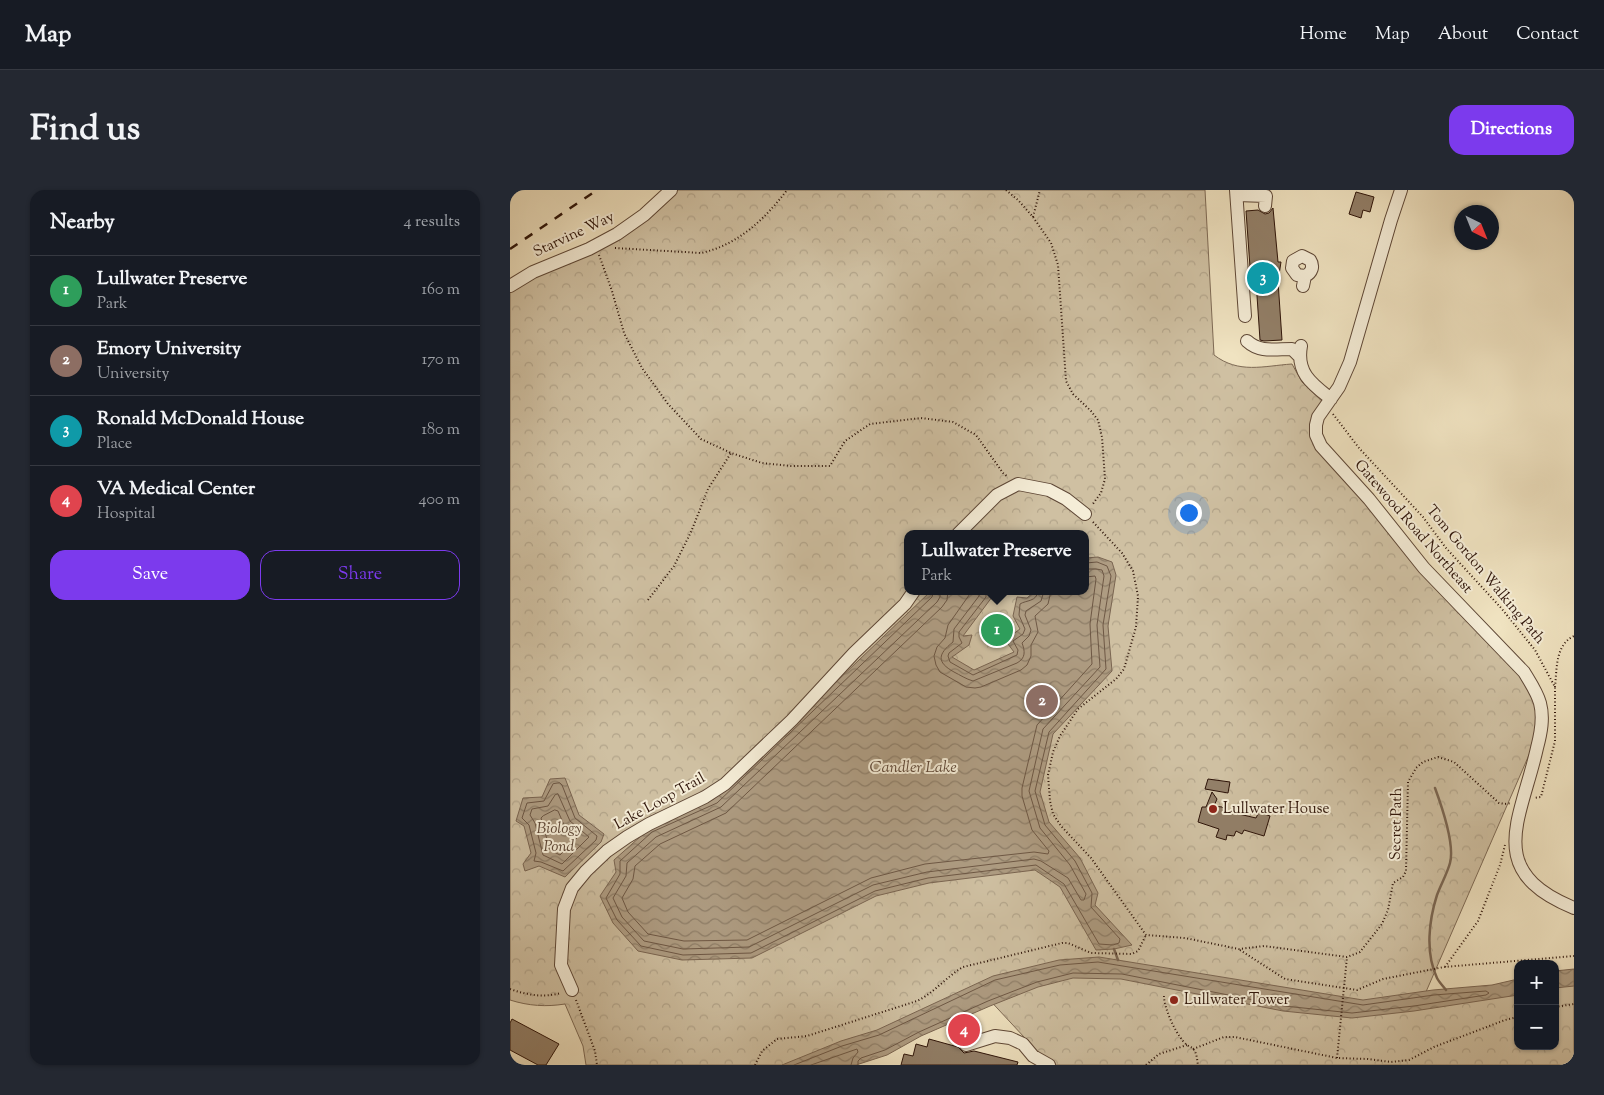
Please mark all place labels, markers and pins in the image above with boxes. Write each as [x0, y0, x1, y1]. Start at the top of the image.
pin: 3 [1247, 259, 1279, 297]
pin: 1 [981, 611, 1013, 649]
pin: 2 [1026, 682, 1058, 720]
place label: Lullwater House [1223, 799, 1329, 820]
marker: Lullwater House [1207, 803, 1219, 815]
place label: Lullwater Tower [1184, 990, 1290, 1011]
marker: Lullwater Tower [1168, 994, 1180, 1006]
pin: 4 [948, 1011, 980, 1049]

